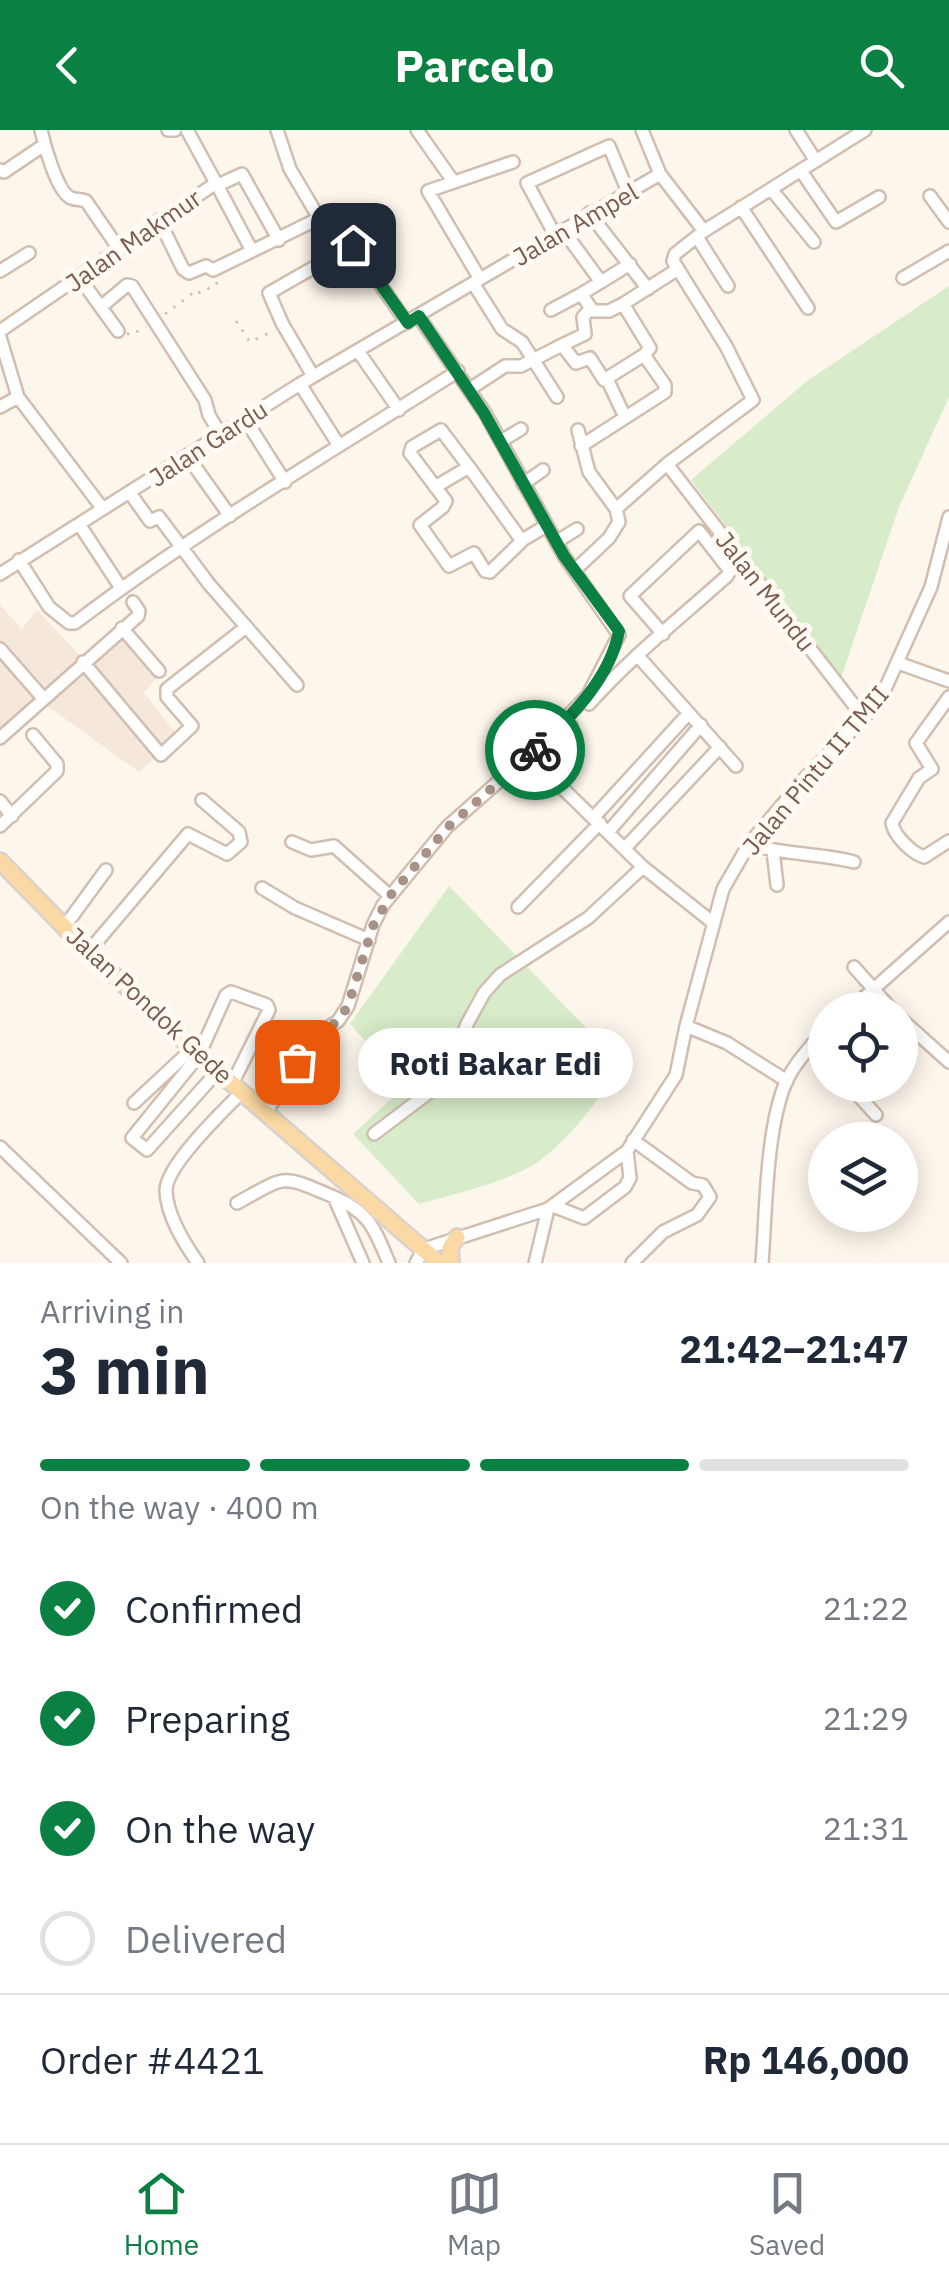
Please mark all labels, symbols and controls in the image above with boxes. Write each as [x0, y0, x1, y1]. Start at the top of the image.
text: Parcelo [395, 36, 554, 94]
icon: back [40, 38, 95, 93]
icon: search [854, 38, 909, 93]
street label: Jalan Ampel [506, 175, 644, 273]
street label: Jalan Makmur [59, 181, 207, 299]
pin [311, 203, 396, 288]
icon: home [326, 218, 381, 273]
street label: Jalan Gardu [142, 392, 274, 494]
street label: Jalan Mundu [709, 524, 823, 658]
street label: Jalan Pintu II TMII [734, 678, 896, 862]
courier [485, 700, 585, 800]
icon: bike [508, 723, 563, 778]
street label: Jalan Pondok Gede [60, 919, 240, 1091]
map controls [808, 992, 918, 1232]
button: locate [808, 992, 918, 1102]
pin [255, 1020, 340, 1105]
callout: Roti Bakar Edi [357, 1027, 632, 1097]
icon: bag [270, 1035, 325, 1090]
text: Roti Bakar Edi [389, 1042, 602, 1084]
button: layers [808, 1122, 918, 1232]
text: Arriving in [40, 1290, 185, 1332]
text: 21:42–21:47 [679, 1324, 909, 1373]
text: 3 min [40, 1327, 210, 1412]
text: On the way · 400 m [40, 1486, 319, 1528]
icon: check [40, 1581, 95, 1636]
text: Confirmed [125, 1584, 303, 1633]
text: 21:22 [823, 1587, 909, 1629]
icon: check [40, 1691, 95, 1746]
text: Preparing [125, 1694, 290, 1743]
text: 21:29 [823, 1697, 909, 1739]
icon: check [40, 1801, 95, 1856]
text: On the way [125, 1804, 315, 1853]
text: 21:31 [823, 1807, 909, 1849]
text: Delivered [125, 1914, 287, 1963]
text: Order #4421 [40, 2035, 265, 2084]
text: Rp 146,000 [703, 2035, 909, 2084]
tab: Home [124, 2166, 199, 2263]
tab: Map [447, 2166, 502, 2263]
tab: Saved [749, 2166, 825, 2263]

